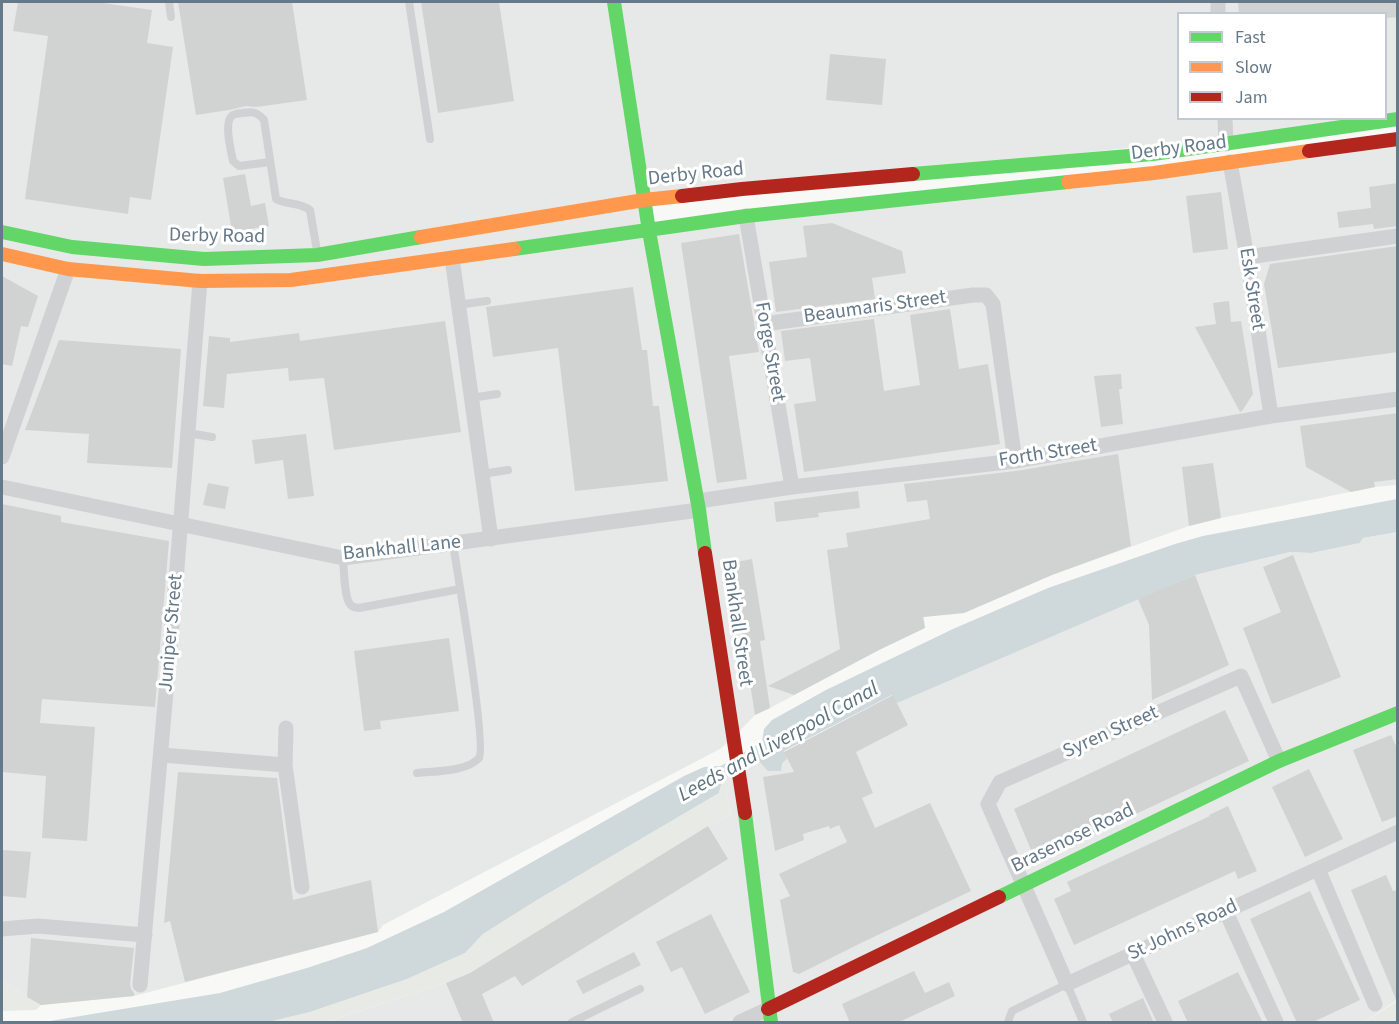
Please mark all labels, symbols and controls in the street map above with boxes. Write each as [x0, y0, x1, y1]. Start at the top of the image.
legend [1177, 12, 1387, 120]
text: Fast [1235, 25, 1266, 50]
text: Slow [1235, 55, 1272, 80]
text: Jam [1235, 85, 1268, 110]
street label: Derby Road [1130, 131, 1228, 167]
street label: Derby Road [647, 158, 745, 192]
street label: Derby Road [169, 224, 265, 250]
street label: Esk Street [1233, 246, 1269, 332]
street label: Beaumaris Street [802, 286, 948, 330]
street label: Forge Street [748, 300, 790, 404]
street label: Forth Street [997, 434, 1099, 474]
street label: Bankhall Lane [342, 531, 462, 567]
street label: Bankhall Street [715, 558, 757, 688]
street label: Juniper Street [155, 573, 189, 693]
water label: Leeds and Liverpool Canal [675, 677, 883, 809]
street label: Syren Street [1060, 701, 1162, 765]
street label: Brasenose Road [1008, 799, 1138, 879]
street label: St Johns Road [1124, 895, 1242, 967]

